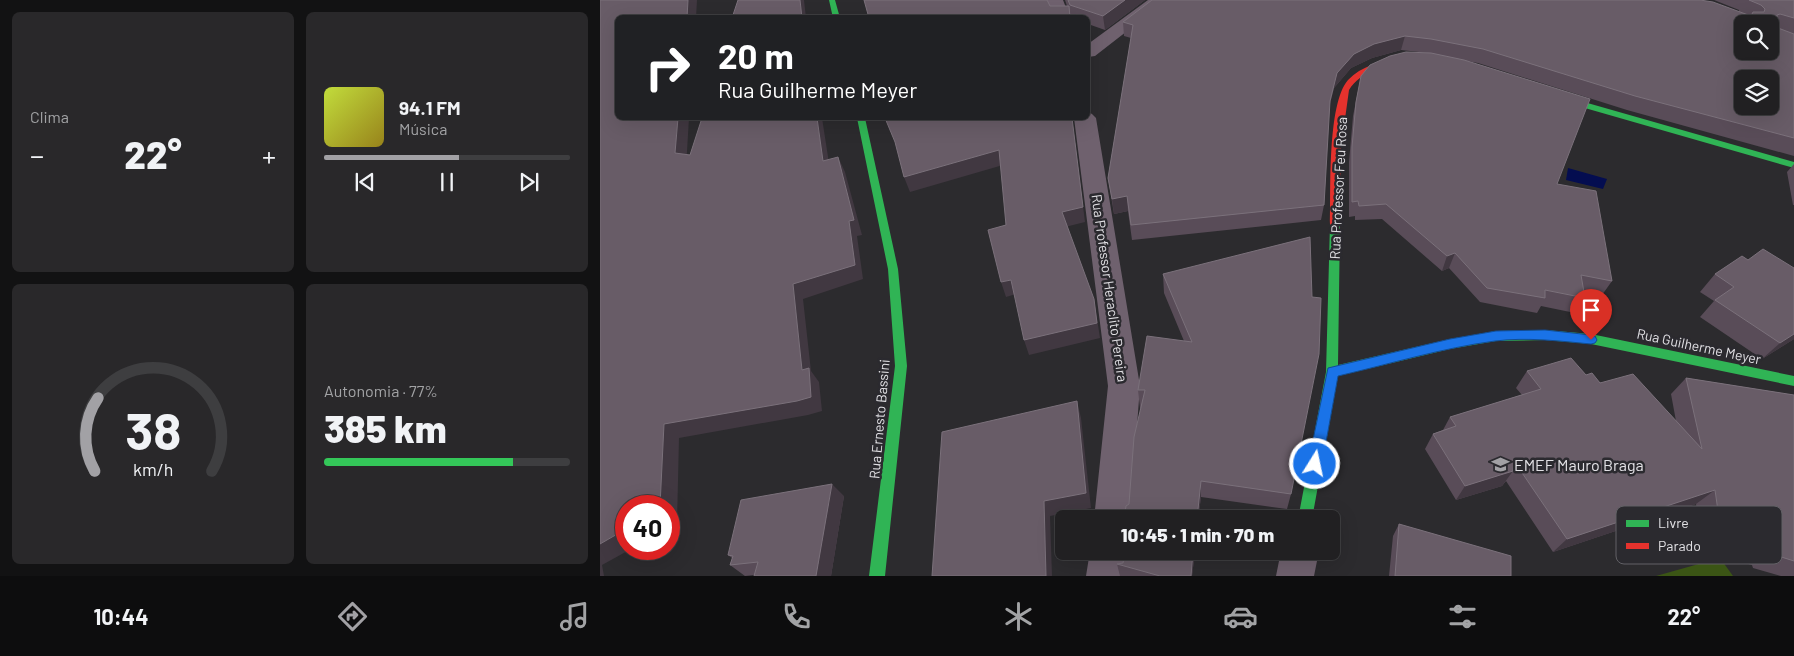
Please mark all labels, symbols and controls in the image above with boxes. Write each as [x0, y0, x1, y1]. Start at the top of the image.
map controls [1734, 15, 1779, 115]
button: search [1734, 15, 1779, 60]
text: 20 m [718, 34, 794, 76]
icon: right [635, 35, 700, 100]
button: layers [1734, 70, 1779, 115]
text: Rua Guilherme Meyer [718, 76, 917, 102]
text: 94.1 FM [399, 96, 460, 119]
text: Clima [30, 107, 69, 126]
street label: Rua Professor Feu Rosa [1326, 116, 1350, 260]
text: Música [399, 119, 447, 138]
text: 22° [124, 131, 182, 177]
text: − [30, 138, 44, 172]
text: + [262, 138, 276, 172]
icon: previous [351, 168, 379, 196]
icon: pause [433, 168, 461, 196]
icon: next [515, 168, 543, 196]
street label: Rua Professor Heraclito Pereira [1088, 193, 1132, 383]
pin [1570, 289, 1612, 340]
icon: arrive [1577, 296, 1605, 324]
street label: Rua Guilherme Meyer [1635, 325, 1763, 367]
street label: Rua Ernesto Bassini [865, 358, 893, 480]
text: Autonomia · 77% [324, 381, 438, 400]
text: 38 [125, 398, 181, 460]
text: 385 km [324, 405, 447, 451]
position arrow [1288, 437, 1340, 489]
school or university icon: EMEF Mauro Braga [1490, 454, 1510, 474]
place label: EMEF Mauro Braga [1514, 455, 1644, 474]
text: km/h [133, 458, 173, 480]
speed limit sign: 40 [615, 495, 680, 560]
legend [1616, 506, 1782, 564]
text: Livre [1658, 514, 1689, 531]
text: 10:45 · 1 min · 70 m [1121, 523, 1274, 546]
text: Parado [1658, 537, 1701, 554]
icon: directions [335, 599, 370, 634]
icon: music [557, 599, 592, 634]
icon: phone [779, 599, 814, 634]
icon: climate [1001, 599, 1036, 634]
icon: car [1223, 599, 1258, 634]
icon: filters [1445, 599, 1480, 634]
text: 10:44 [94, 603, 148, 629]
text: 22° [1667, 603, 1700, 629]

